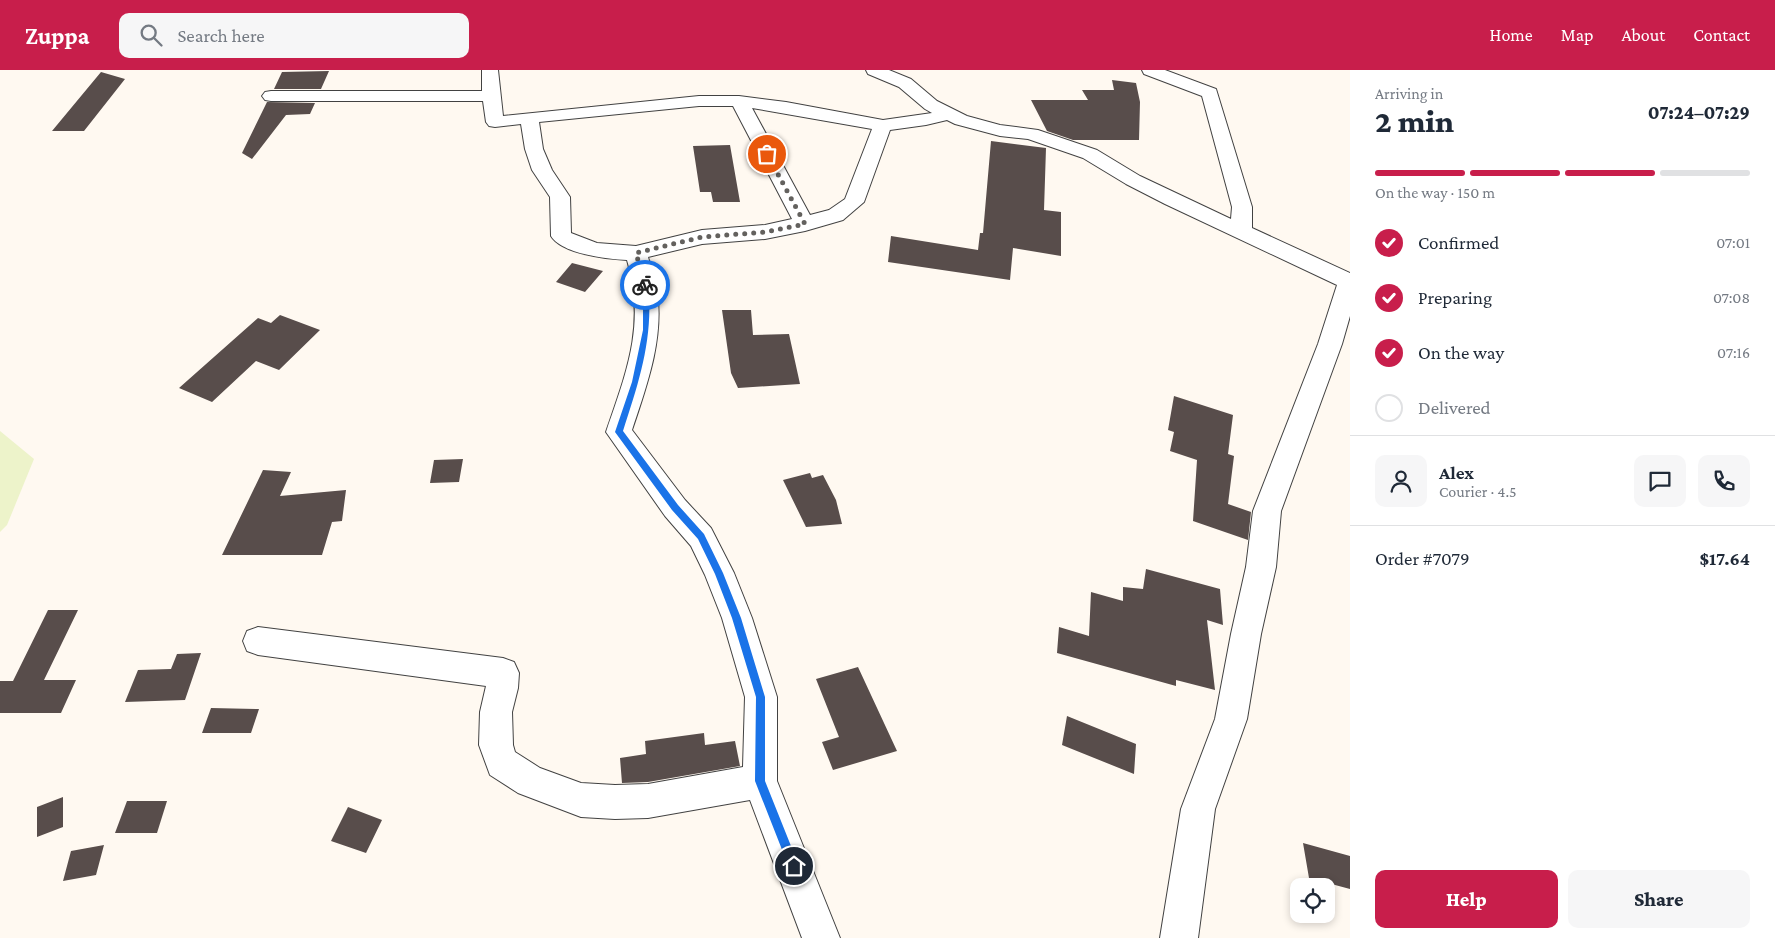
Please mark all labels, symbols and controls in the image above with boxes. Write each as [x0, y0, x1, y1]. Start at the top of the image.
search box [119, 13, 469, 58]
icon: search [137, 21, 165, 49]
text: Zuppa [25, 22, 89, 49]
text: Search here [177, 25, 265, 46]
text: Home [1490, 25, 1533, 45]
text: Map [1561, 25, 1593, 45]
text: About [1621, 25, 1665, 45]
text: Contact [1693, 25, 1750, 45]
text: Arriving in [1375, 85, 1443, 102]
text: 07:24–07:29 [1648, 102, 1750, 123]
text: 2 min [1375, 103, 1454, 139]
pin [746, 133, 788, 175]
icon: bag [753, 140, 781, 168]
text: On the way · 150 m [1375, 184, 1495, 201]
icon: check [1375, 229, 1403, 257]
text: Confirmed [1418, 232, 1499, 253]
text: 07:01 [1716, 234, 1750, 251]
courier [620, 260, 670, 310]
icon: bike [631, 271, 659, 299]
icon: check [1375, 284, 1403, 312]
text: Preparing [1418, 287, 1492, 308]
text: 07:08 [1713, 289, 1750, 306]
icon: check [1375, 339, 1403, 367]
text: On the way [1418, 342, 1504, 363]
text: 07:16 [1717, 344, 1750, 361]
text: Delivered [1418, 397, 1491, 418]
button: person [1375, 455, 1427, 507]
button: chat [1634, 455, 1686, 507]
button: phone [1698, 455, 1750, 507]
text: Alex [1439, 462, 1474, 483]
text: Courier · 4.5 [1439, 483, 1517, 500]
text: Order #7079 [1375, 548, 1470, 569]
text: $17.64 [1699, 548, 1750, 569]
pin [773, 845, 815, 887]
icon: home [780, 852, 808, 880]
button: Help [1375, 870, 1558, 928]
button: Share [1568, 870, 1750, 928]
map controls [1290, 878, 1335, 923]
button: locate [1290, 878, 1335, 923]

